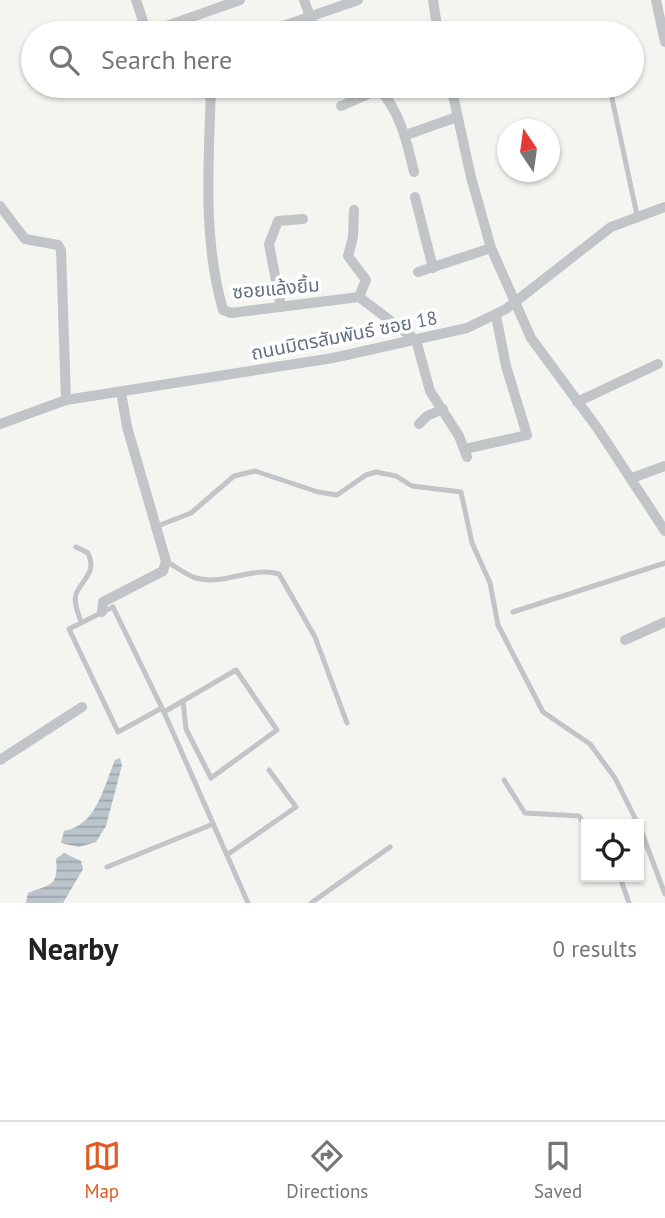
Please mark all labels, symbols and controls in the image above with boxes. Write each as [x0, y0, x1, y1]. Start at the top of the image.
search box [21, 21, 644, 98]
icon: search [45, 41, 83, 79]
text: Search here [101, 43, 232, 76]
north arrow [497, 119, 560, 182]
street label: ซอยแล้งยิ้ม [231, 272, 321, 304]
street label: ถนนมิตรสัมพันธ์ ซอย 18 [249, 305, 439, 365]
map controls [581, 819, 644, 882]
button: locate [581, 819, 644, 882]
text: Nearby [28, 929, 118, 968]
text: 0 results [553, 934, 637, 963]
tab: Map [83, 1137, 121, 1203]
tab: Directions [286, 1137, 368, 1203]
tab: Saved [534, 1137, 582, 1203]

